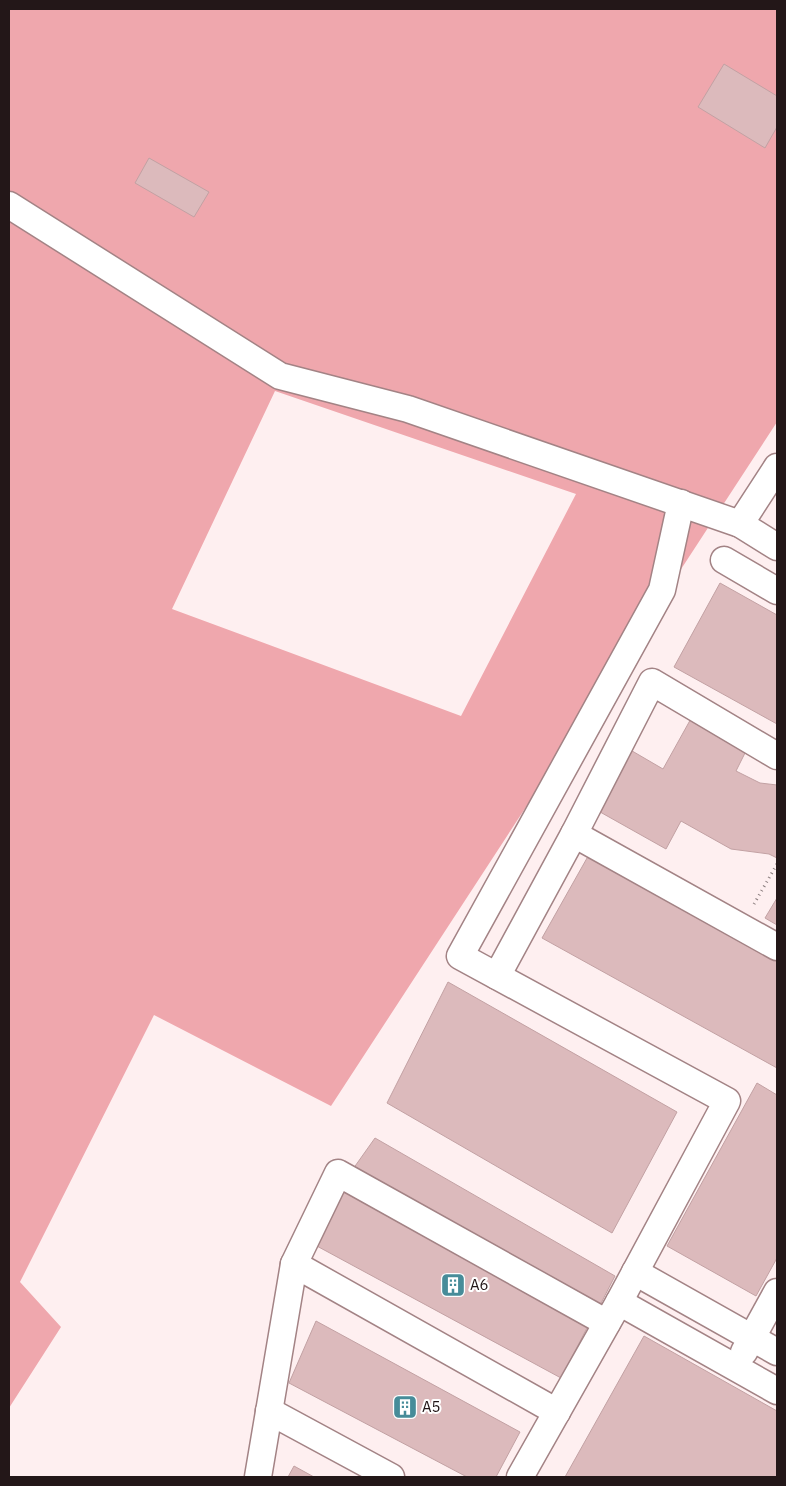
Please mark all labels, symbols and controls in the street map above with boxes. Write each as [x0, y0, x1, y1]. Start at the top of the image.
building icon: A6 [440, 1272, 466, 1298]
place label: A6 [470, 1275, 489, 1294]
building icon: A5 [392, 1394, 418, 1420]
place label: A5 [422, 1397, 441, 1416]

